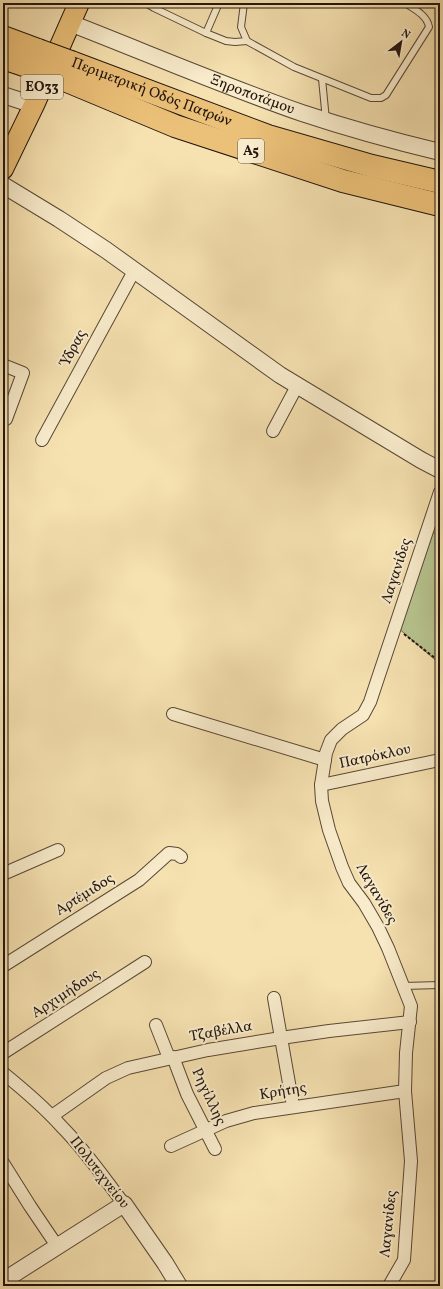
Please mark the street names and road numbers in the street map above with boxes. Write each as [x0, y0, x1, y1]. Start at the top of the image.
street label: Περιμετρική Οδός Πατρών [68, 53, 235, 132]
street label: Ξηροποτάμου [207, 69, 297, 120]
road number: ΕΟ33 [21, 75, 63, 99]
road number: Α5 [238, 139, 264, 163]
street label: Ύδρας [55, 326, 93, 372]
street label: Λαγανίδες [377, 535, 418, 606]
street label: Πατρόκλου [337, 739, 413, 775]
street label: Λαγανίδες [350, 859, 402, 929]
street label: Αρτέμιδος [52, 869, 119, 921]
street label: Αρχιμήδους [28, 964, 105, 1024]
street label: Τζαβέλλα [188, 1016, 254, 1048]
street label: Ρηγίλλης [186, 1065, 231, 1129]
street label: Κρήτης [258, 1078, 308, 1106]
street label: Πολυτεχνείου [64, 1132, 134, 1214]
street label: Λαγανίδες [375, 1189, 403, 1259]

